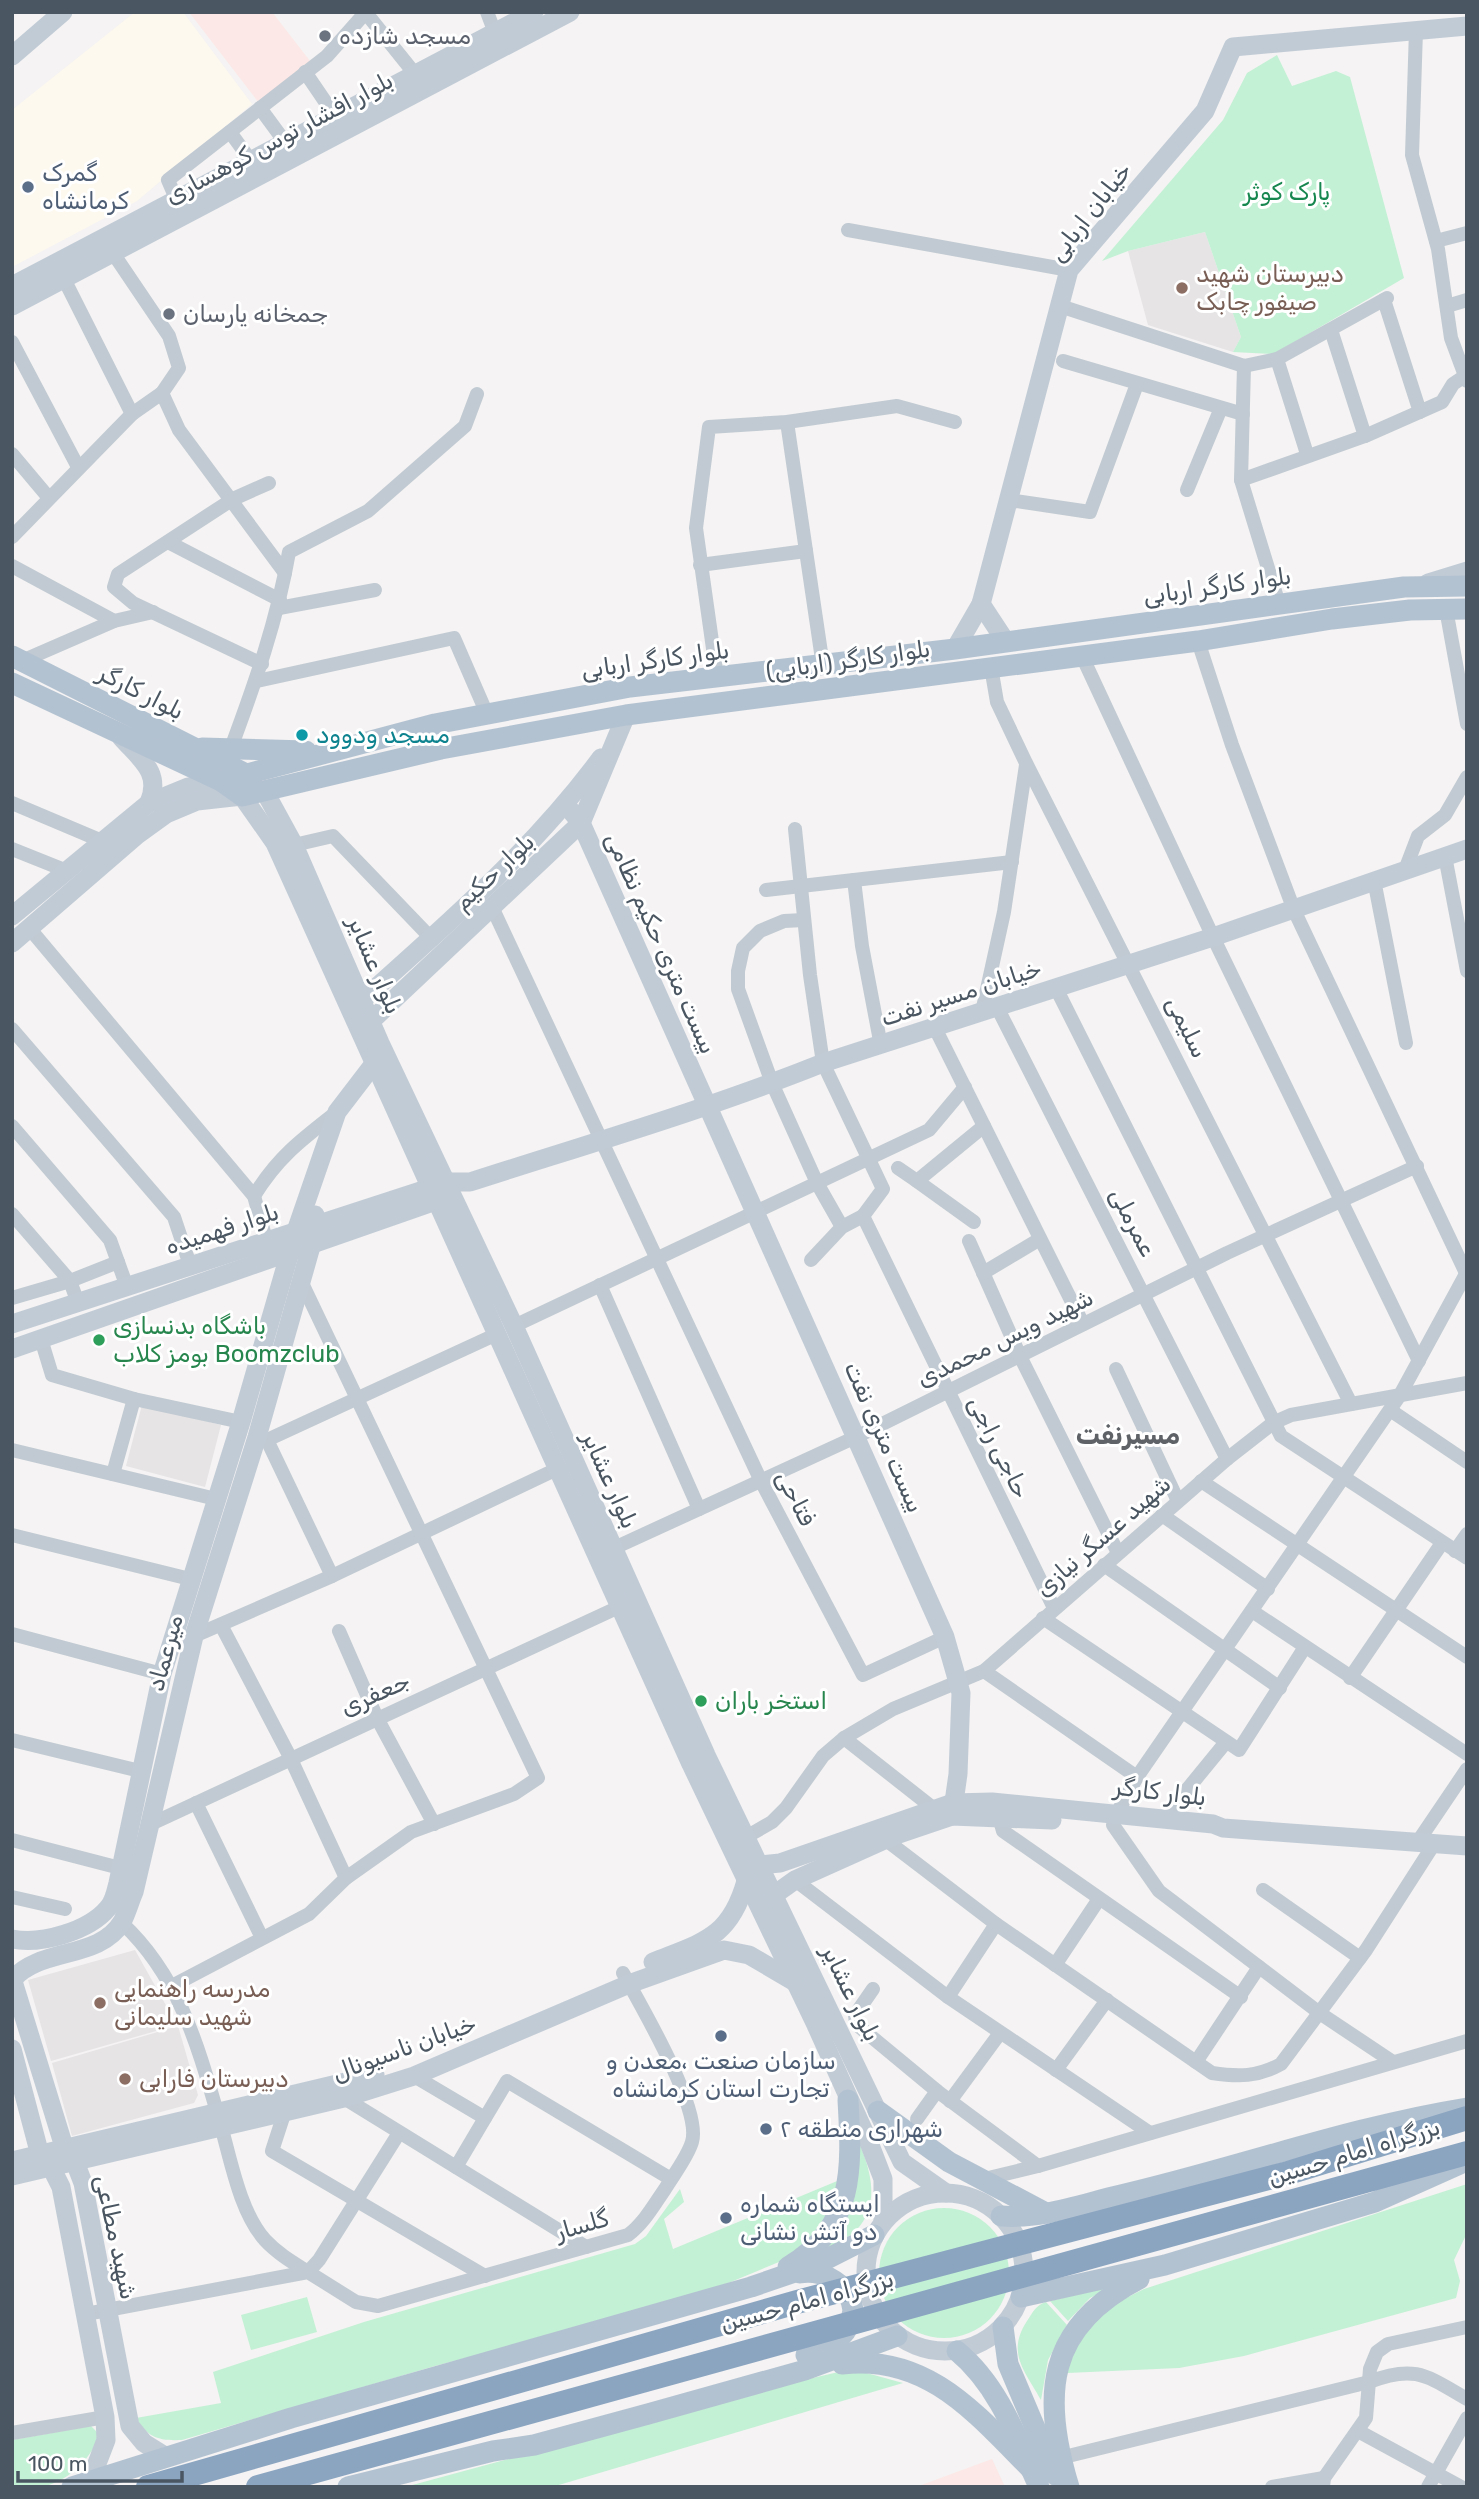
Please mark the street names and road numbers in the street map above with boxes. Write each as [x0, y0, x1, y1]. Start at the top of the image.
street label: بلوار افشار توس کوهساری [160, 66, 398, 210]
street label: خیابان اربابی [1043, 157, 1137, 267]
street label: بلوار کارگر اربابی [1141, 562, 1293, 610]
street label: بلوار کارگر (اربابی) [764, 635, 932, 685]
street label: بلوار کارگر اربابی [579, 636, 731, 684]
street label: بلوار کارگر [92, 658, 189, 726]
street label: بلوار حکیم [448, 828, 541, 917]
street label: بیست متری حکیم نظامی [599, 828, 722, 1058]
street label: بلوار عشایر [341, 910, 408, 1018]
street label: خیابان مسیر نفت [877, 954, 1045, 1032]
street label: سلیمی [1160, 992, 1214, 1062]
street label: عمرملی [1104, 1183, 1162, 1261]
street label: بلوار فهمیده [162, 1198, 282, 1260]
street label: شهید ویس محمدی [912, 1283, 1098, 1393]
street label: بیست متری نفت [838, 1357, 930, 1517]
street label: حاجی راجی [962, 1391, 1036, 1503]
street label: بلوار عشایر [575, 1425, 644, 1533]
street label: فتاحی [770, 1465, 822, 1531]
street label: شهید عسگر نیازی [1030, 1470, 1176, 1602]
street label: میرعماد [141, 1612, 189, 1694]
street label: جعفری [336, 1666, 414, 1722]
street label: بلوار کارگر [1110, 1772, 1208, 1812]
street label: بلوار عشایر [815, 1939, 886, 2046]
street label: خیابان ناسیونال [328, 2009, 480, 2087]
street label: بزرگراه امام حسین [1265, 2113, 1444, 2193]
street label: شهید مطاعی [89, 2172, 143, 2302]
street label: گلسار [550, 2204, 612, 2246]
street label: بزرگراه امام حسین [717, 2264, 897, 2340]

